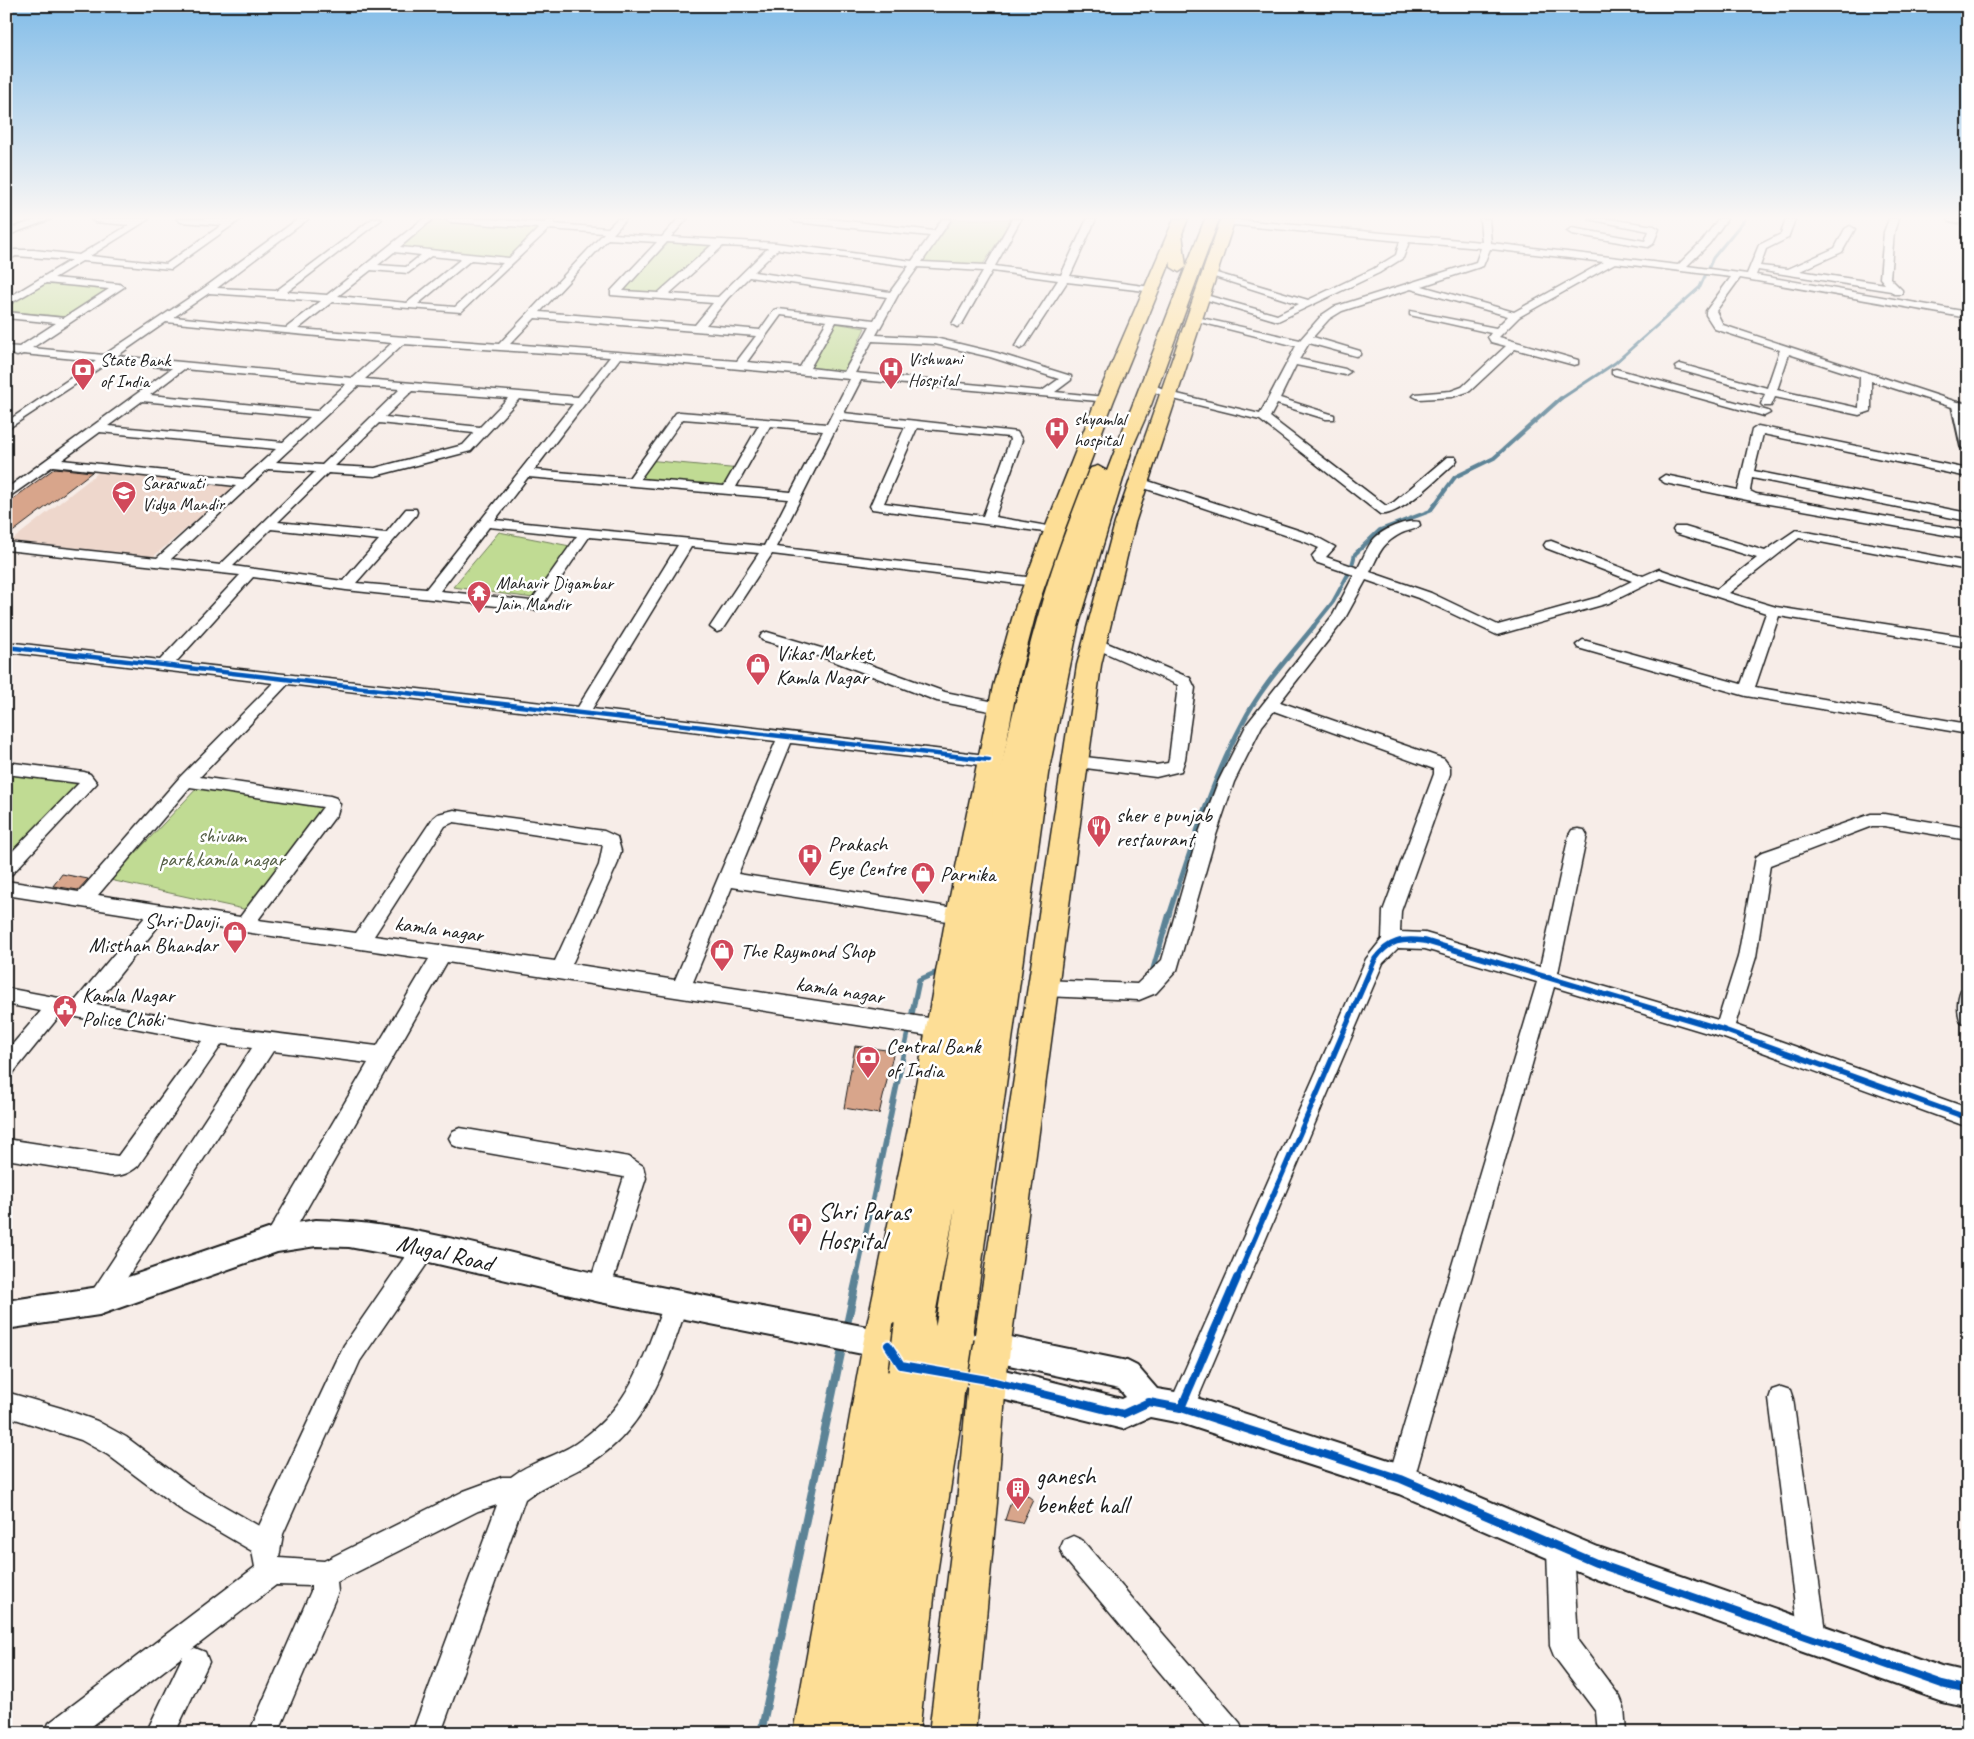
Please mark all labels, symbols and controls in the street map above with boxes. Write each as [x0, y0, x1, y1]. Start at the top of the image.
place label: Vishwani Hospital [908, 348, 965, 391]
place label: State Bank of India [100, 349, 172, 392]
hospital icon: Vishwani Hospital [878, 356, 904, 390]
bank icon: State Bank of India [70, 357, 96, 391]
place label: shyamlal hospital [1074, 408, 1129, 451]
hospital icon: shyamlal hospital [1044, 416, 1070, 450]
place label: Saraswati Vidya Mandir [142, 472, 226, 515]
school or university icon: Saraswati Vidya Mandir [111, 480, 137, 514]
place label: Mahavir Digambar Jain Mandir [495, 572, 615, 615]
temple icon: Mahavir Digambar Jain Mandir [466, 580, 492, 614]
place label: Vikas Market, Kamla Nagar [776, 640, 876, 690]
shop icon: Vikas Market, Kamla Nagar [745, 652, 771, 686]
place label: sher e punjab restaurant [1116, 802, 1214, 852]
restaurant icon: sher e punjab restaurant [1086, 814, 1112, 848]
park label: shivam park,kamla nagar [159, 822, 286, 872]
place label: Prakash Eye Centre [828, 831, 907, 881]
hospital icon: Prakash Eye Centre [797, 843, 823, 877]
shop icon: Parnika [910, 861, 936, 895]
place label: Parnika [940, 861, 998, 887]
place label: Shri Dauji Misthan Bhandar [89, 908, 221, 958]
street label: kamla nagar [393, 910, 486, 948]
shop icon: Shri Dauji Misthan Bhandar [222, 920, 248, 954]
shop icon: The Raymond Shop [709, 938, 735, 972]
place label: The Raymond Shop [740, 938, 876, 964]
street label: kamla nagar [794, 970, 887, 1010]
place label: Kamla Nagar Police Choki [82, 982, 177, 1032]
public building icon: Kamla Nagar Police Choki [52, 994, 78, 1028]
place label: Central Bank of India [886, 1033, 982, 1083]
bank icon: Central Bank of India [855, 1045, 881, 1079]
place label: Shri Paras Hospital [818, 1196, 913, 1257]
hospital icon: Shri Paras Hospital [787, 1212, 813, 1246]
street label: Mugal Road [393, 1226, 499, 1280]
place label: ganesh benket hall [1036, 1460, 1133, 1521]
building icon: ganesh benket hall [1005, 1476, 1031, 1510]

